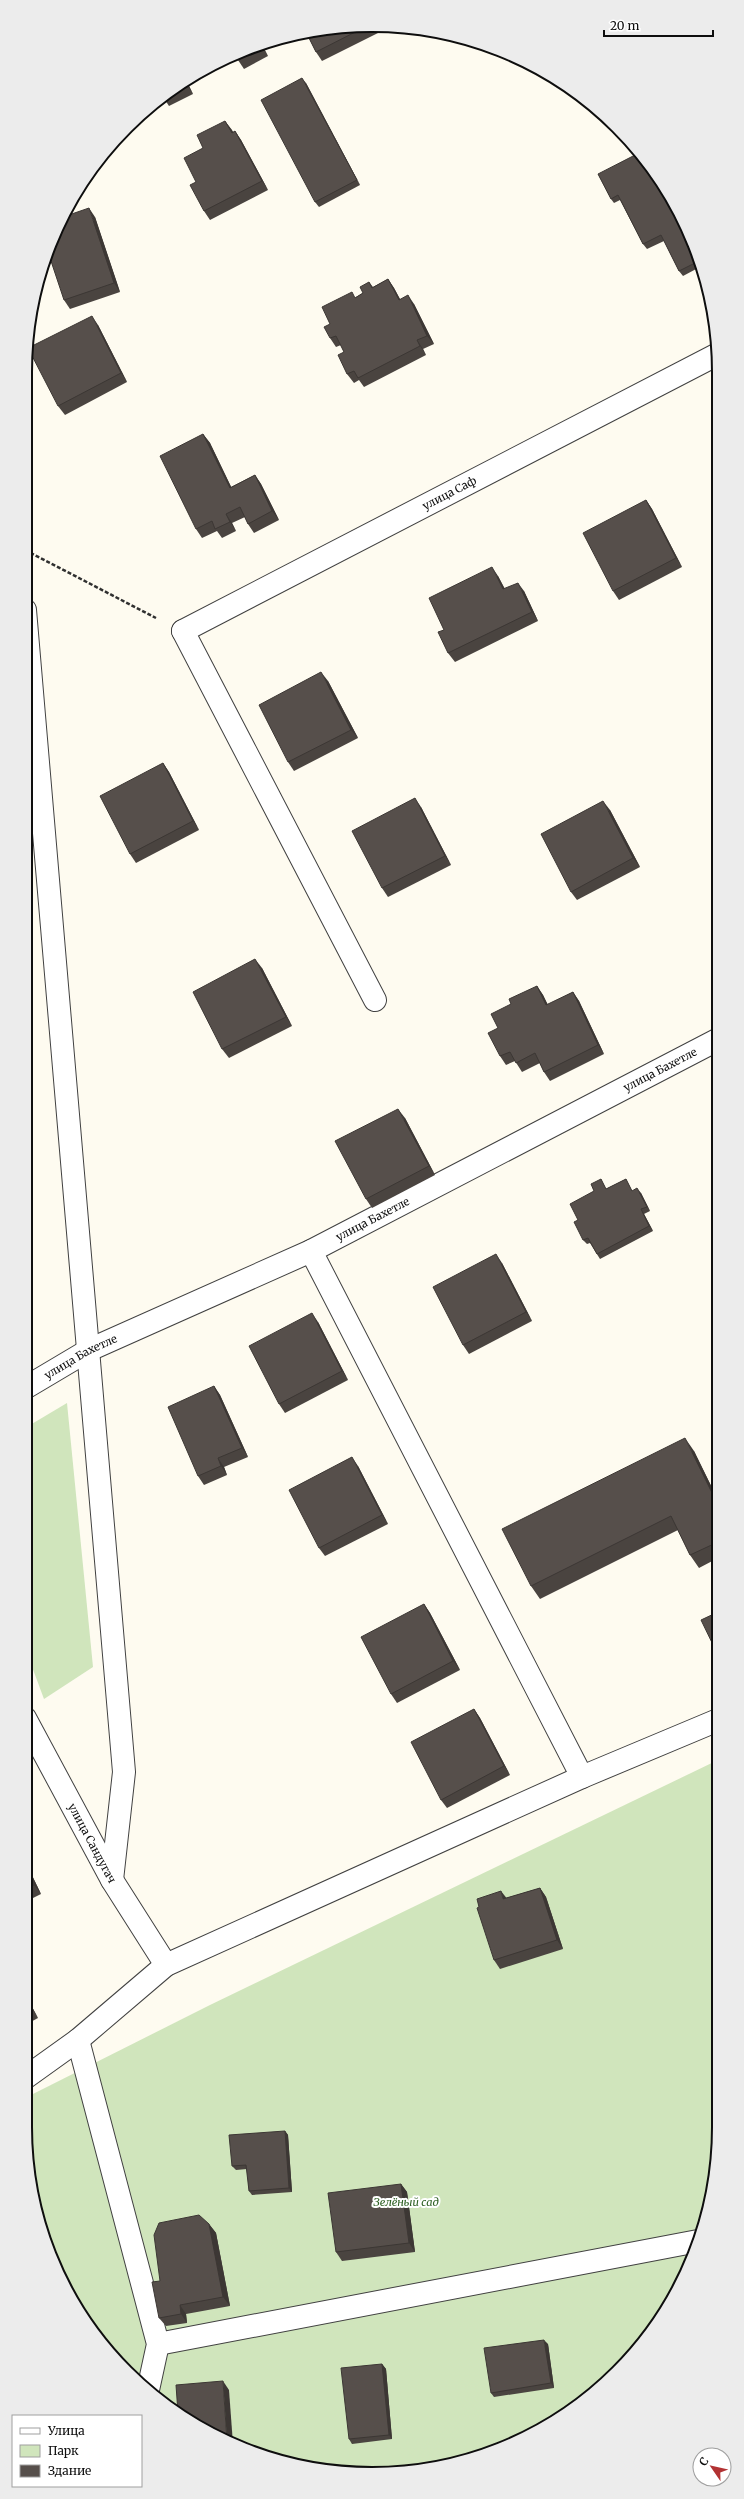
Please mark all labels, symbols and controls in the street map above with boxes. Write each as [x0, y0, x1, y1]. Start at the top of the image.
scale bar [604, 12, 713, 38]
text: 20 m [610, 18, 639, 33]
street label: улица Саф [420, 473, 479, 513]
street label: улица Бахетле [621, 1045, 700, 1094]
street label: улица Бахетле [334, 1194, 412, 1244]
street label: улица Бахетле [42, 1331, 120, 1382]
street label: улица Сандугач [65, 1801, 119, 1885]
park label: Зелёный сад [373, 2195, 439, 2209]
legend [12, 2415, 142, 2487]
text: Улица [47, 2423, 85, 2438]
text: Парк [48, 2443, 79, 2458]
north arrow [692, 2447, 732, 2487]
text: С [696, 2454, 712, 2468]
text: Здание [48, 2463, 91, 2478]

